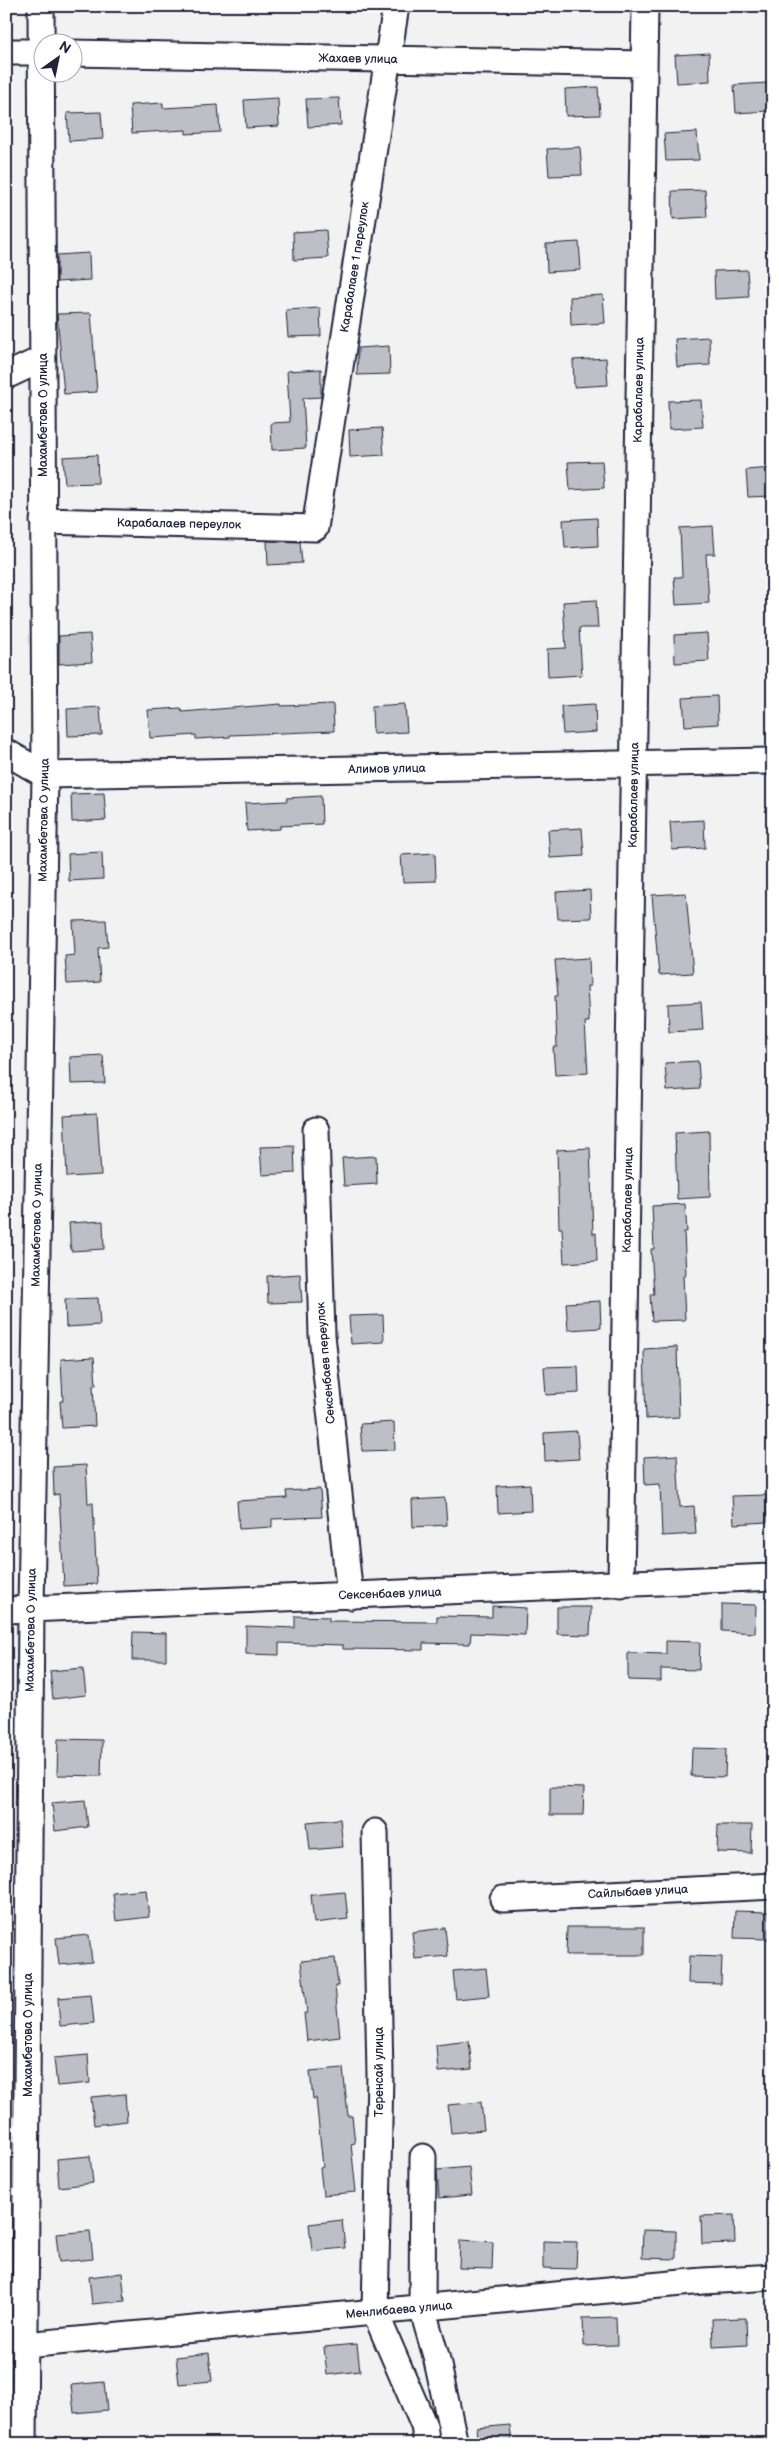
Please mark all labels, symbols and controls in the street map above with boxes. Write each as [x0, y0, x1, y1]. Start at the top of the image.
north arrow [32, 32, 82, 82]
text: N [56, 38, 74, 58]
street label: Жахаев улица [318, 51, 398, 67]
street label: Карабалаев 1 переулок [337, 200, 373, 334]
street label: Карабалаев улица [631, 337, 647, 443]
street label: Махамбетова О улица [36, 353, 51, 477]
street label: Карабалаев переулок [117, 515, 242, 533]
street label: Карабалаев улица [626, 742, 642, 848]
street label: Махамбетова О улица [35, 758, 53, 882]
street label: Алимов улица [347, 761, 426, 777]
street label: Карабалаев улица [620, 1147, 636, 1253]
street label: Махамбетова О улица [28, 1163, 46, 1287]
street label: Сексенбаев переулок [313, 1301, 339, 1425]
street label: Махамбетова О улица [22, 1568, 40, 1692]
street label: Сексенбаев улица [338, 1585, 442, 1603]
street label: Сайлыбаев улица [587, 1882, 689, 1902]
street label: Махамбетова О улица [21, 1973, 36, 2097]
street label: Теренсай улица [372, 2027, 387, 2117]
street label: Менлибаева улица [345, 2298, 453, 2322]

